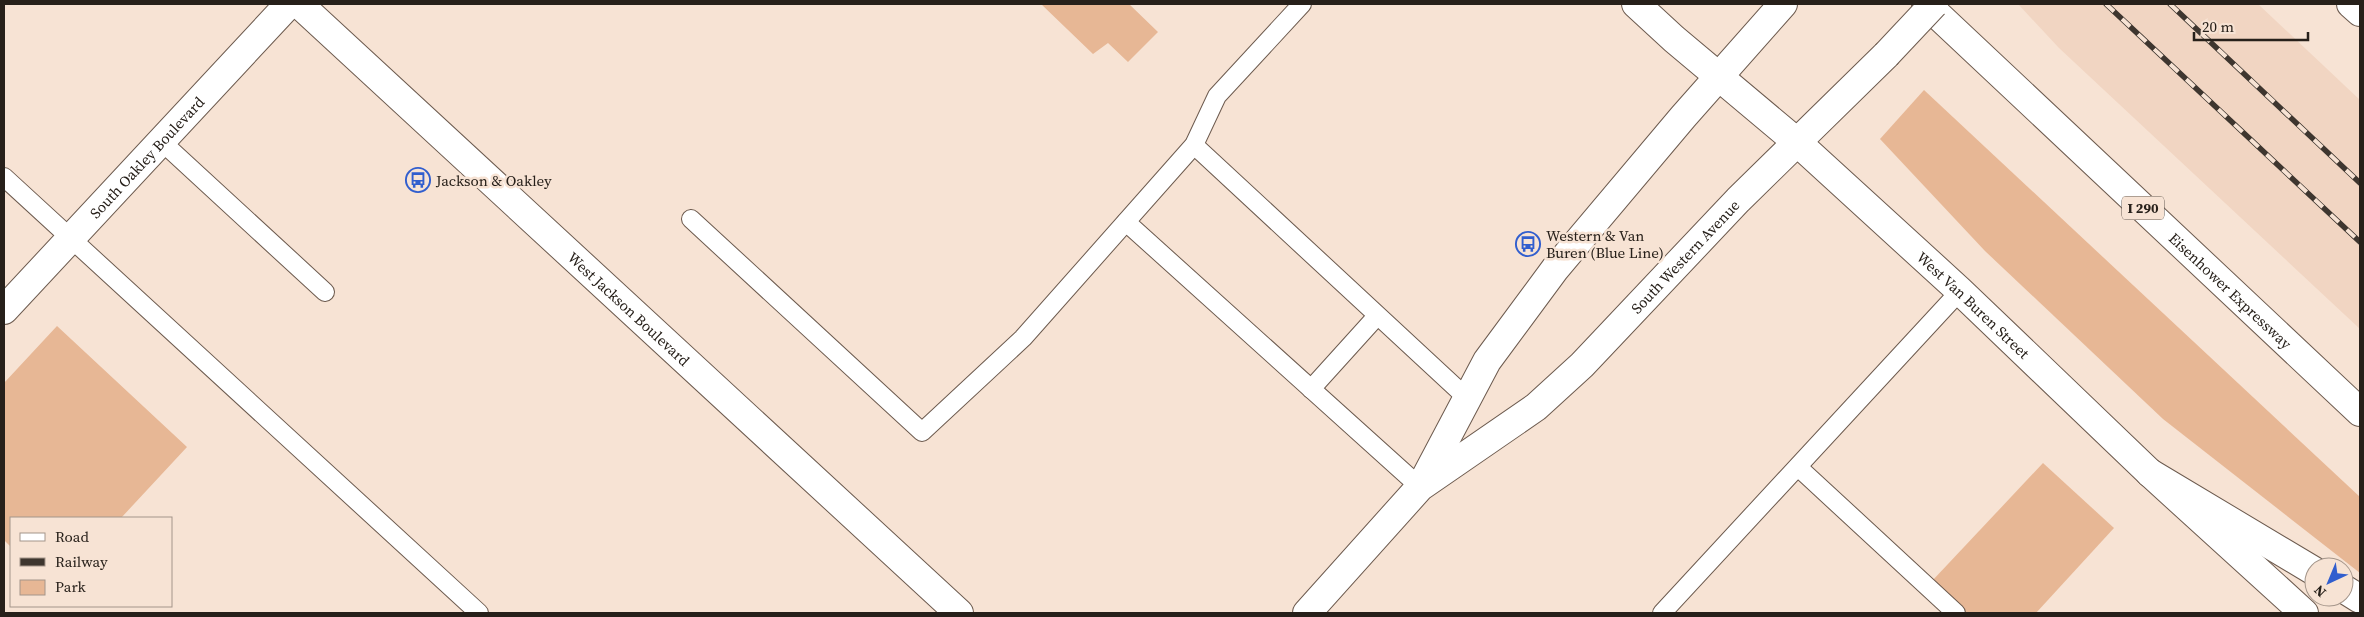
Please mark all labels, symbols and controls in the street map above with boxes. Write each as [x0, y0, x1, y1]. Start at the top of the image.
scale bar [2194, 10, 2308, 42]
text: 20 m [2202, 16, 2234, 37]
street label: South Oakley Boulevard [84, 91, 209, 223]
bus stop icon: Jackson & Oakley [405, 167, 431, 193]
place label: Jackson & Oakley [435, 170, 552, 191]
street label: South Western Avenue [1626, 194, 1744, 318]
road number: I 290 [2122, 197, 2164, 220]
place label: Western & Van Buren (Blue Line) [1546, 225, 1664, 263]
street label: Eisenhower Expressway [2165, 227, 2297, 353]
bus stop icon: Western & Van Buren (Blue Line) [1515, 231, 1541, 257]
street label: West Van Buren Street [1912, 246, 2034, 363]
street label: West Jackson Boulevard [563, 247, 695, 371]
legend [10, 517, 172, 607]
text: Road [55, 526, 89, 547]
text: Railway [55, 551, 108, 572]
north arrow [2304, 557, 2354, 607]
text: Park [55, 576, 87, 597]
text: N [2309, 581, 2331, 602]

